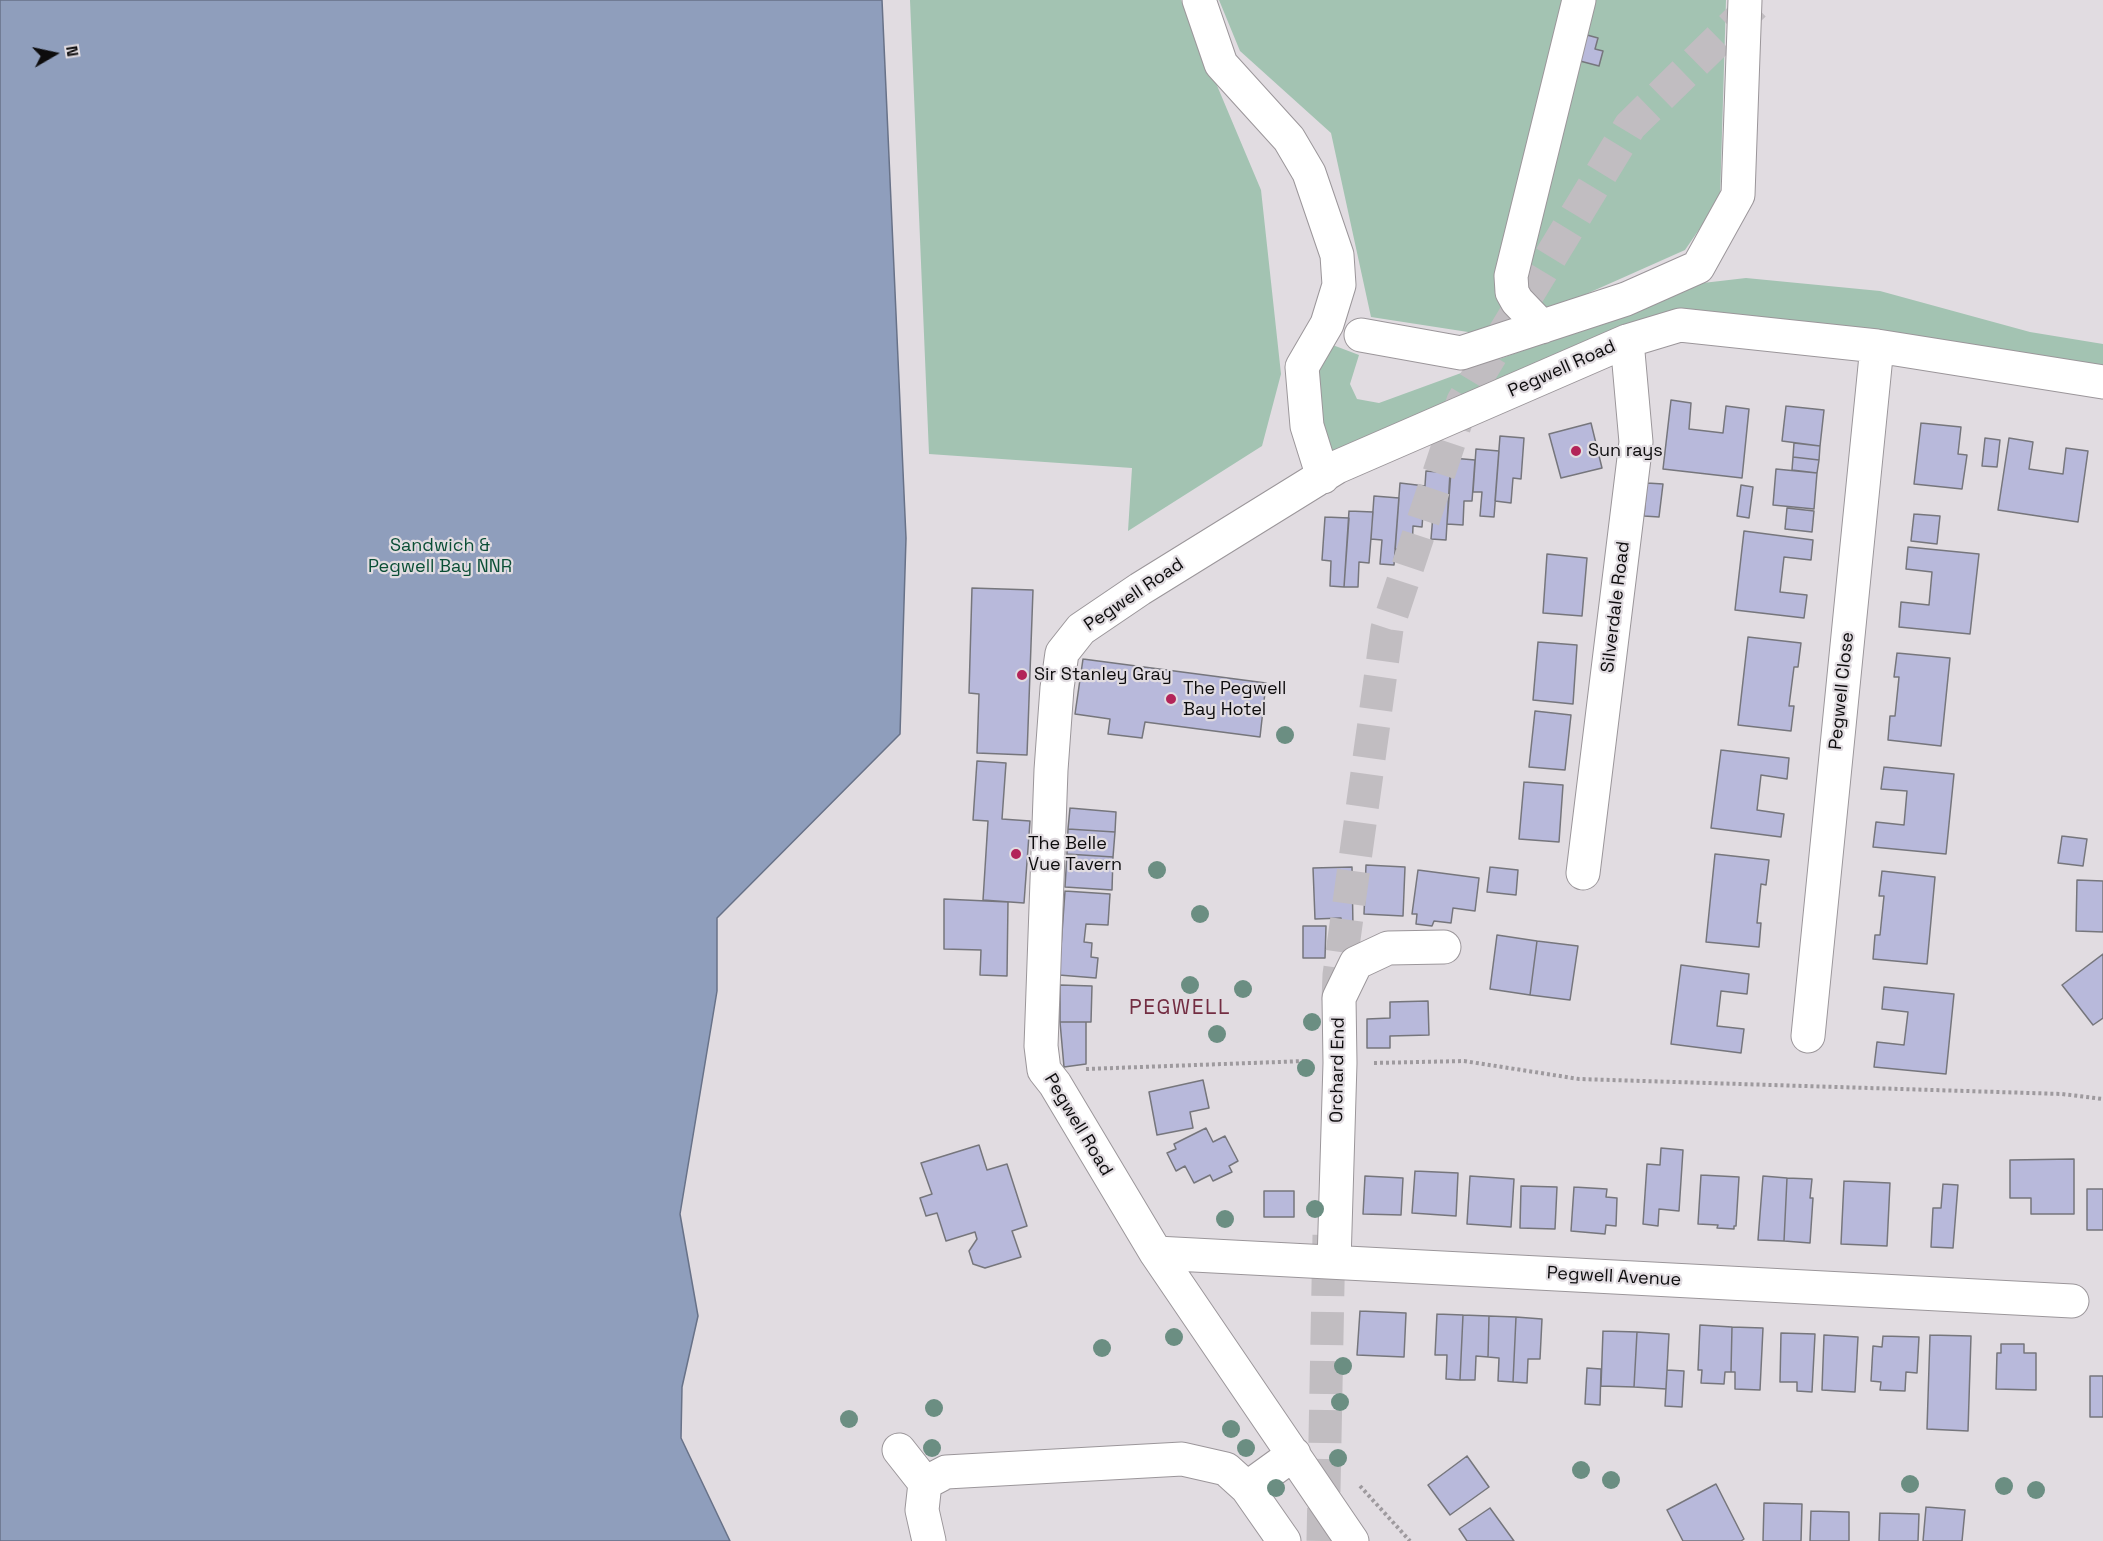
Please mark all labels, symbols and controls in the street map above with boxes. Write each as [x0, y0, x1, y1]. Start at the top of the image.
north arrow [24, 24, 84, 84]
text: N [61, 44, 83, 58]
street label: Pegwell Road [1505, 336, 1619, 402]
place label: Sun rays [1588, 440, 1663, 462]
marker: Sun rays [1569, 444, 1583, 458]
park label: Sandwich & Pegwell Bay NNR [368, 535, 512, 578]
street label: Silverdale Road [1597, 540, 1635, 674]
street label: Pegwell Road [1080, 554, 1188, 636]
street label: Pegwell Close [1825, 631, 1859, 751]
place label: Sir Stanley Gray [1034, 664, 1172, 686]
marker: Sir Stanley Gray [1015, 668, 1029, 682]
place label: The Pegwell Bay Hotel [1183, 678, 1286, 720]
marker: The Pegwell Bay Hotel [1164, 692, 1178, 706]
place label: The Belle Vue Tavern [1028, 833, 1122, 876]
marker: The Belle Vue Tavern [1009, 847, 1023, 861]
district label: PEGWELL [1129, 995, 1231, 1021]
street label: Orchard End [1326, 1017, 1350, 1123]
street label: Pegwell Road [1039, 1070, 1117, 1180]
street label: Pegwell Avenue [1546, 1263, 1682, 1291]

